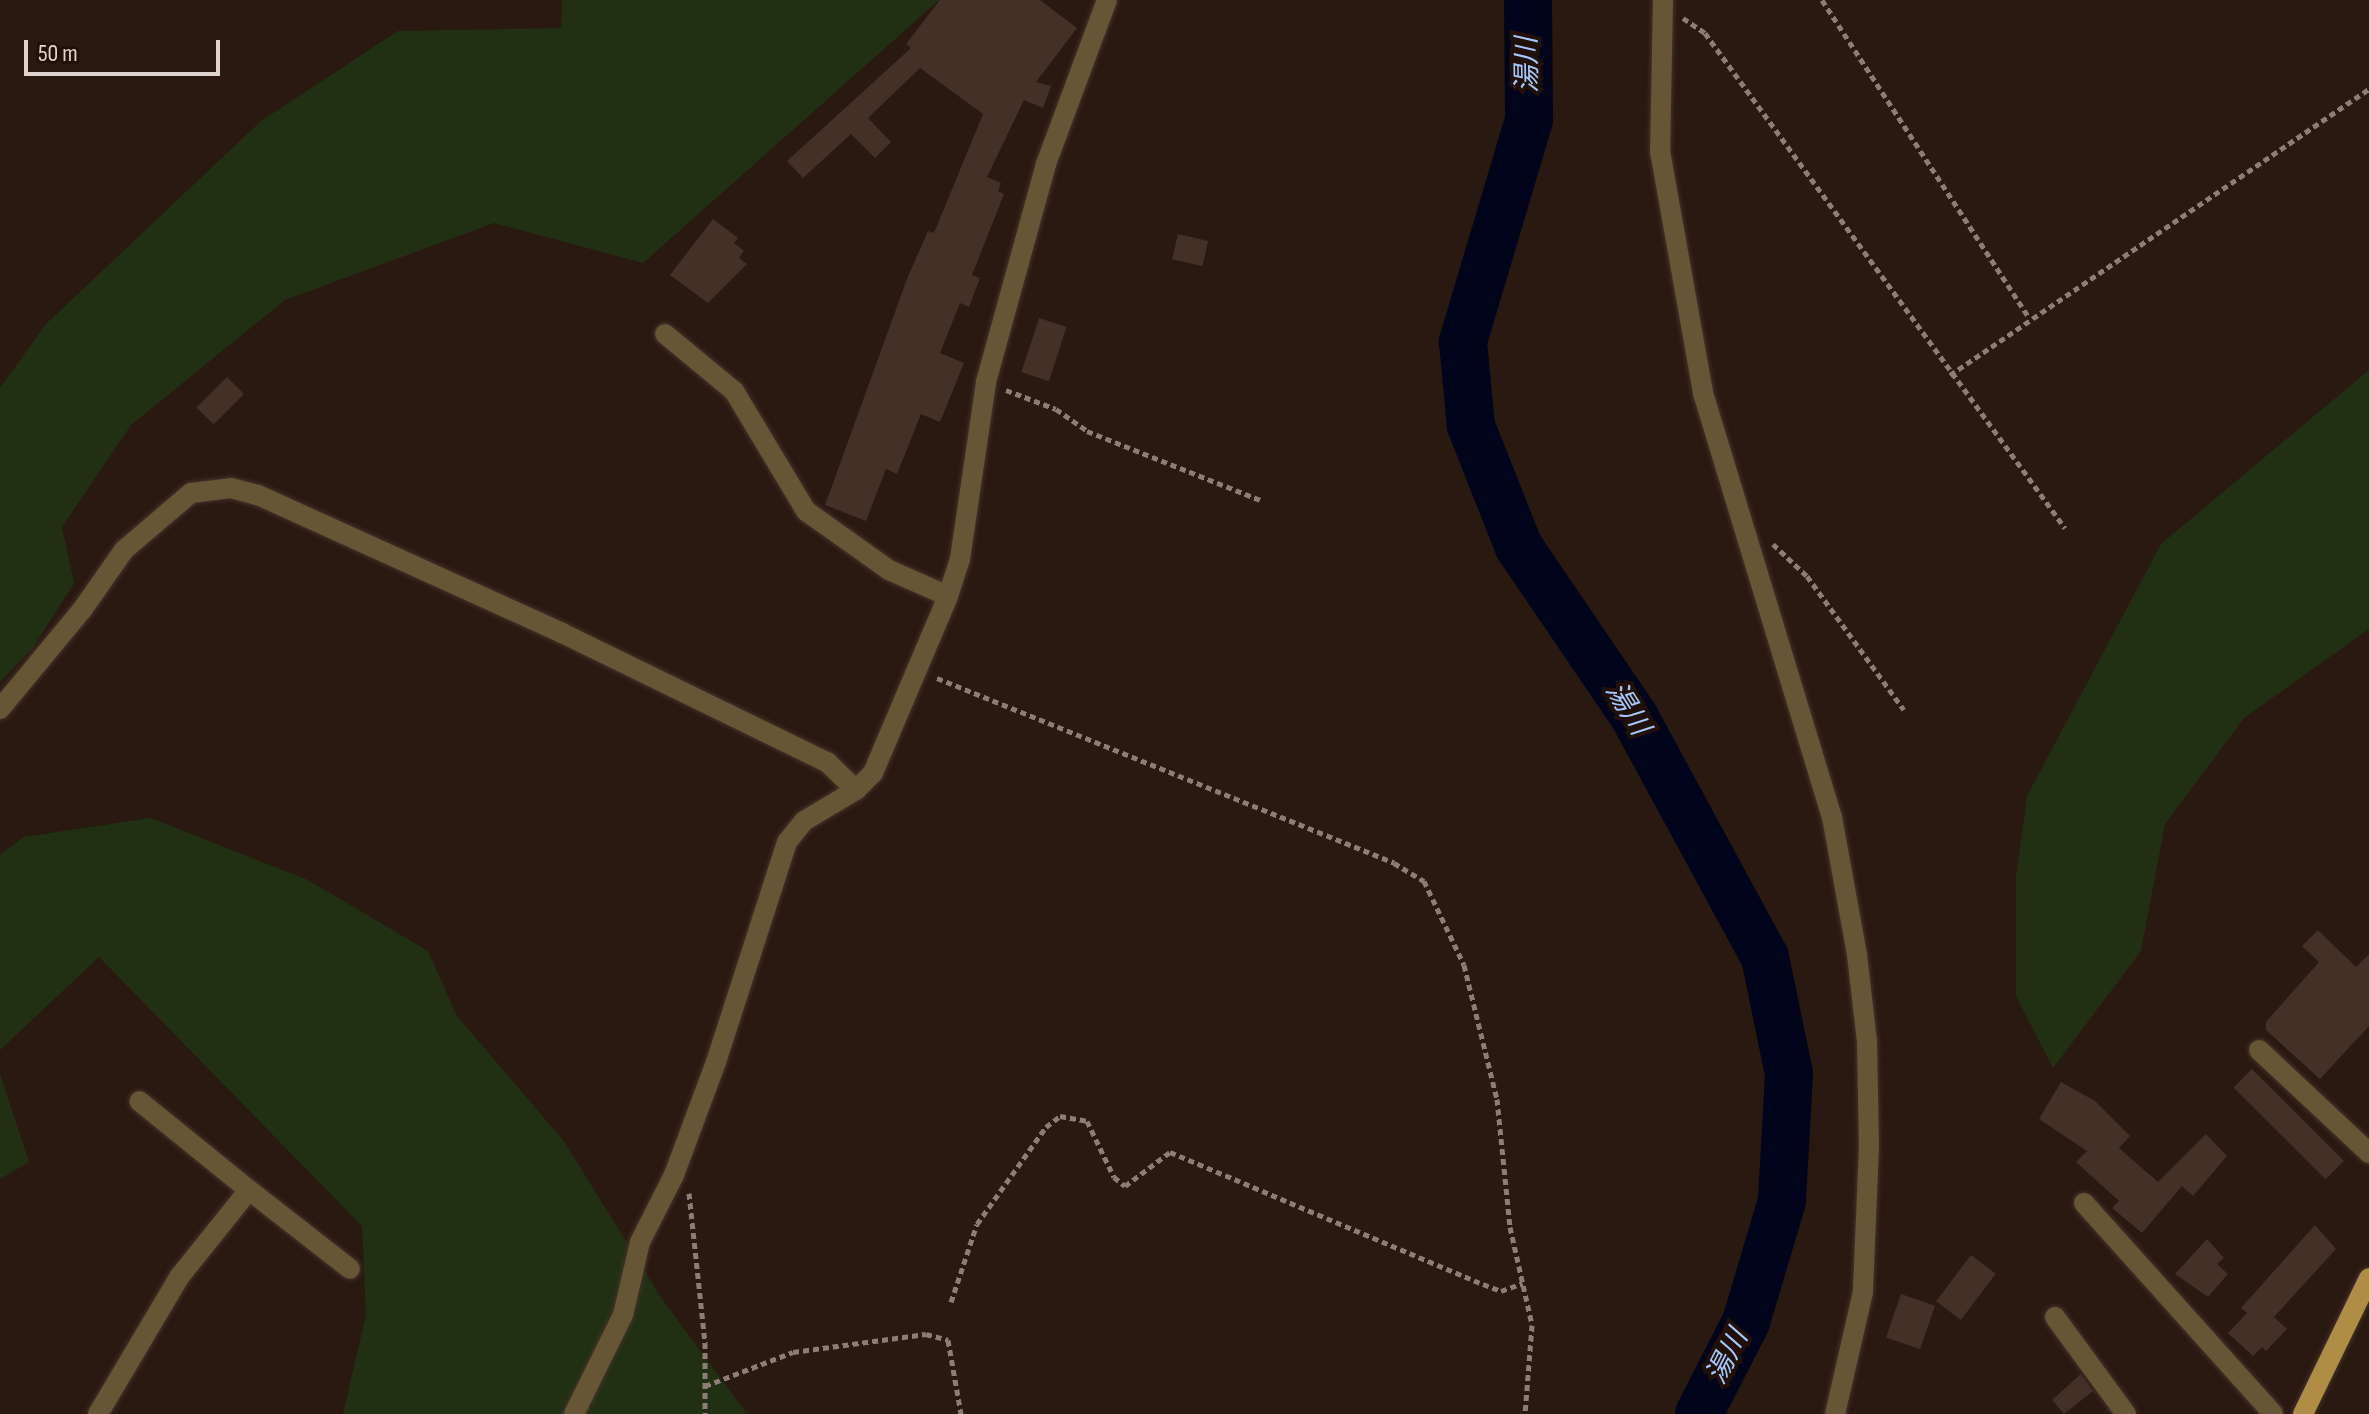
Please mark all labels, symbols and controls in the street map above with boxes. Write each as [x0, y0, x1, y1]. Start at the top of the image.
scale bar [28, 24, 224, 74]
water label: 湯川 [1511, 37, 1545, 93]
text: 50 m [38, 39, 78, 68]
water label: 湯川 [1598, 676, 1656, 742]
water label: 湯川 [1700, 1324, 1756, 1390]

